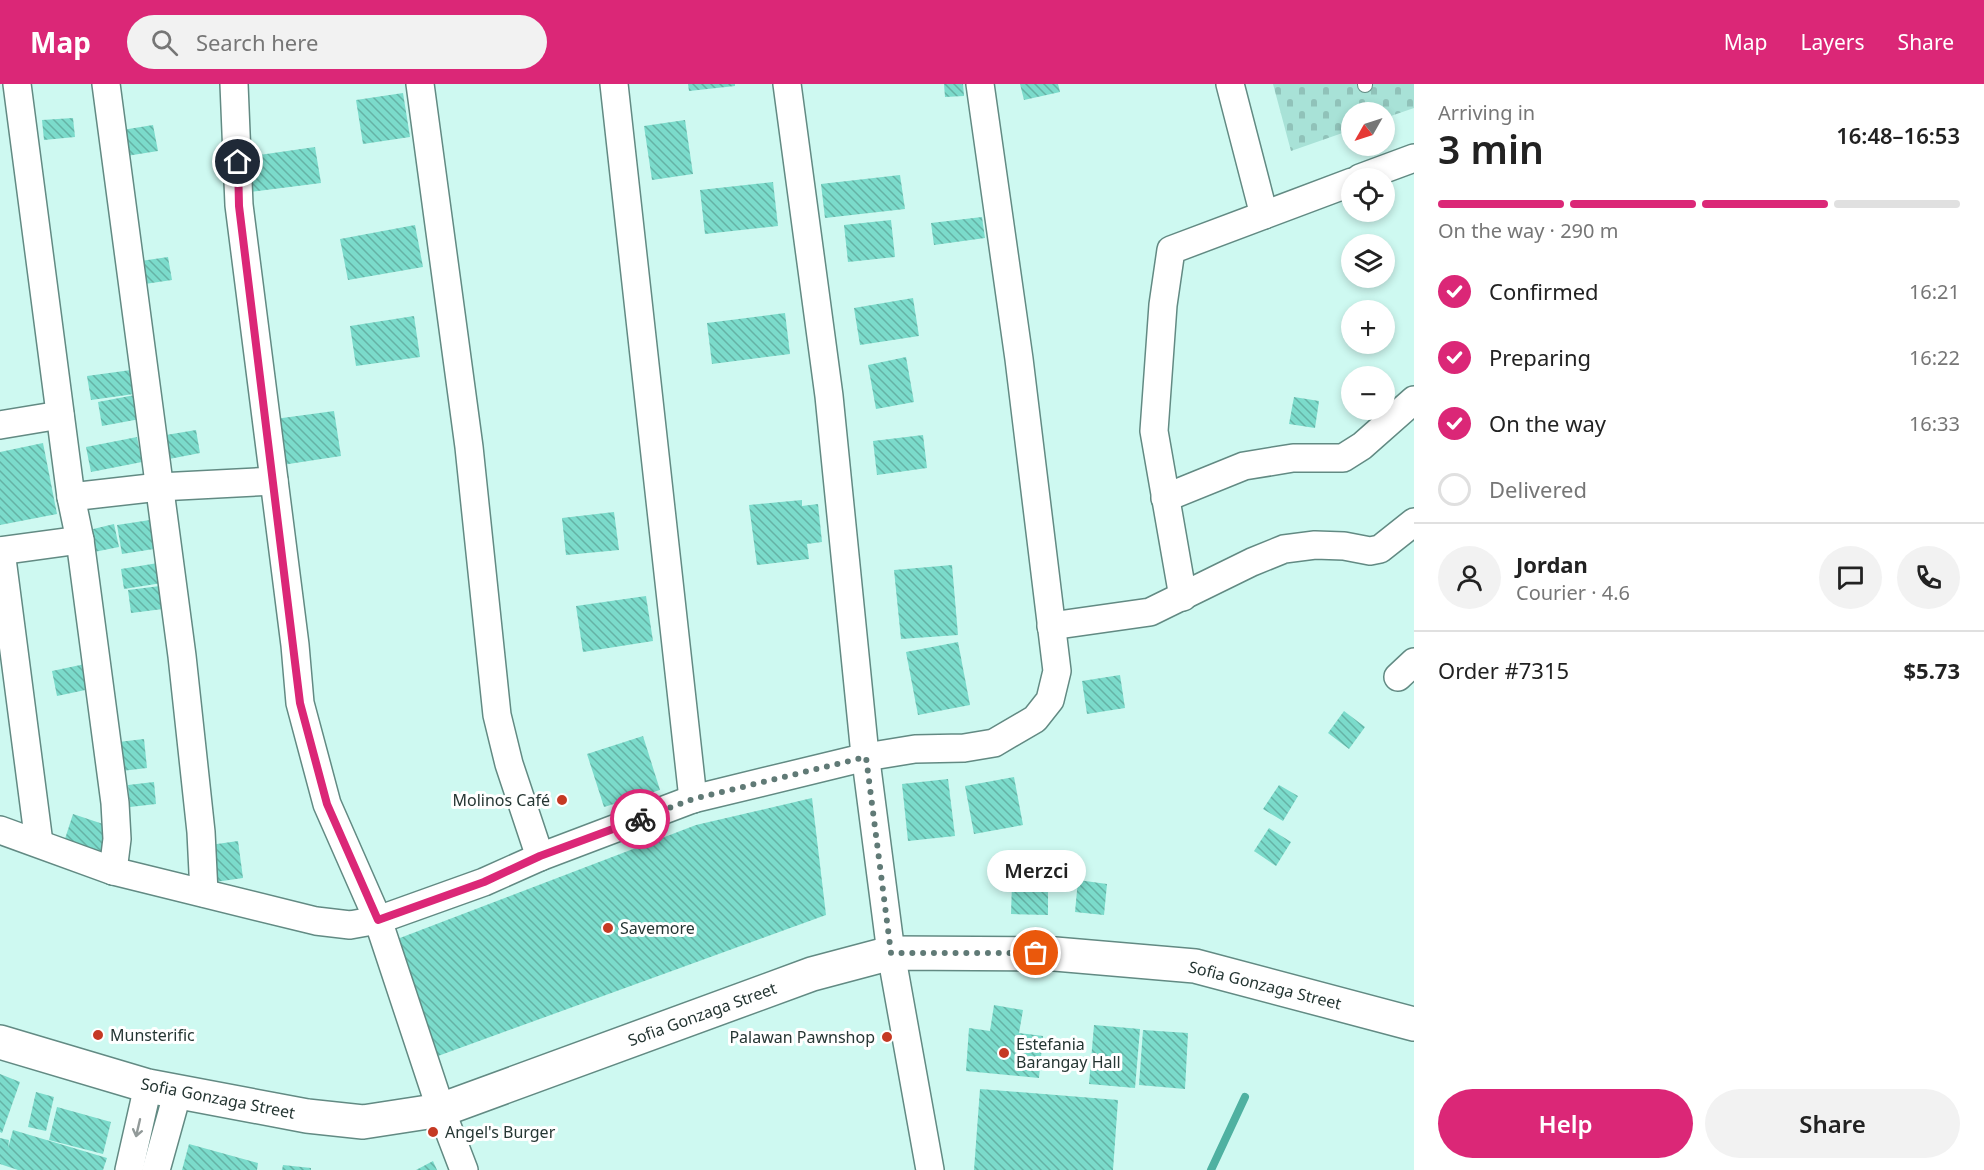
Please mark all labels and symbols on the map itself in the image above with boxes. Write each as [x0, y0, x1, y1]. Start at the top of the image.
north arrow [1341, 102, 1395, 156]
pin [212, 136, 263, 187]
place label: Molinos Café [453, 789, 550, 811]
courier [610, 789, 670, 849]
marker: Molinos Café [555, 793, 569, 807]
callout: Merzci [986, 851, 1086, 893]
place label: Savemore [620, 917, 695, 939]
marker: Savemore [601, 921, 615, 935]
pin [1010, 927, 1061, 978]
street label: Sofia Gonzaga Street [1186, 955, 1344, 1015]
street label: Sofia Gonzaga Street [625, 977, 780, 1051]
place label: Munsterific [110, 1024, 195, 1046]
place label: Palawan Pawnshop [729, 1026, 875, 1048]
marker: Munsterific [91, 1028, 105, 1042]
marker: Palawan Pawnshop [880, 1030, 894, 1044]
place label: Estefania Barangay Hall [1016, 1033, 1121, 1073]
marker: Estefania Barangay Hall [997, 1046, 1011, 1060]
street label: Sofia Gonzaga Street [139, 1072, 297, 1124]
one-way arrow [132, 1118, 144, 1137]
place label: Angel's Burger [445, 1121, 556, 1143]
marker: Angel's Burger [426, 1125, 440, 1139]

